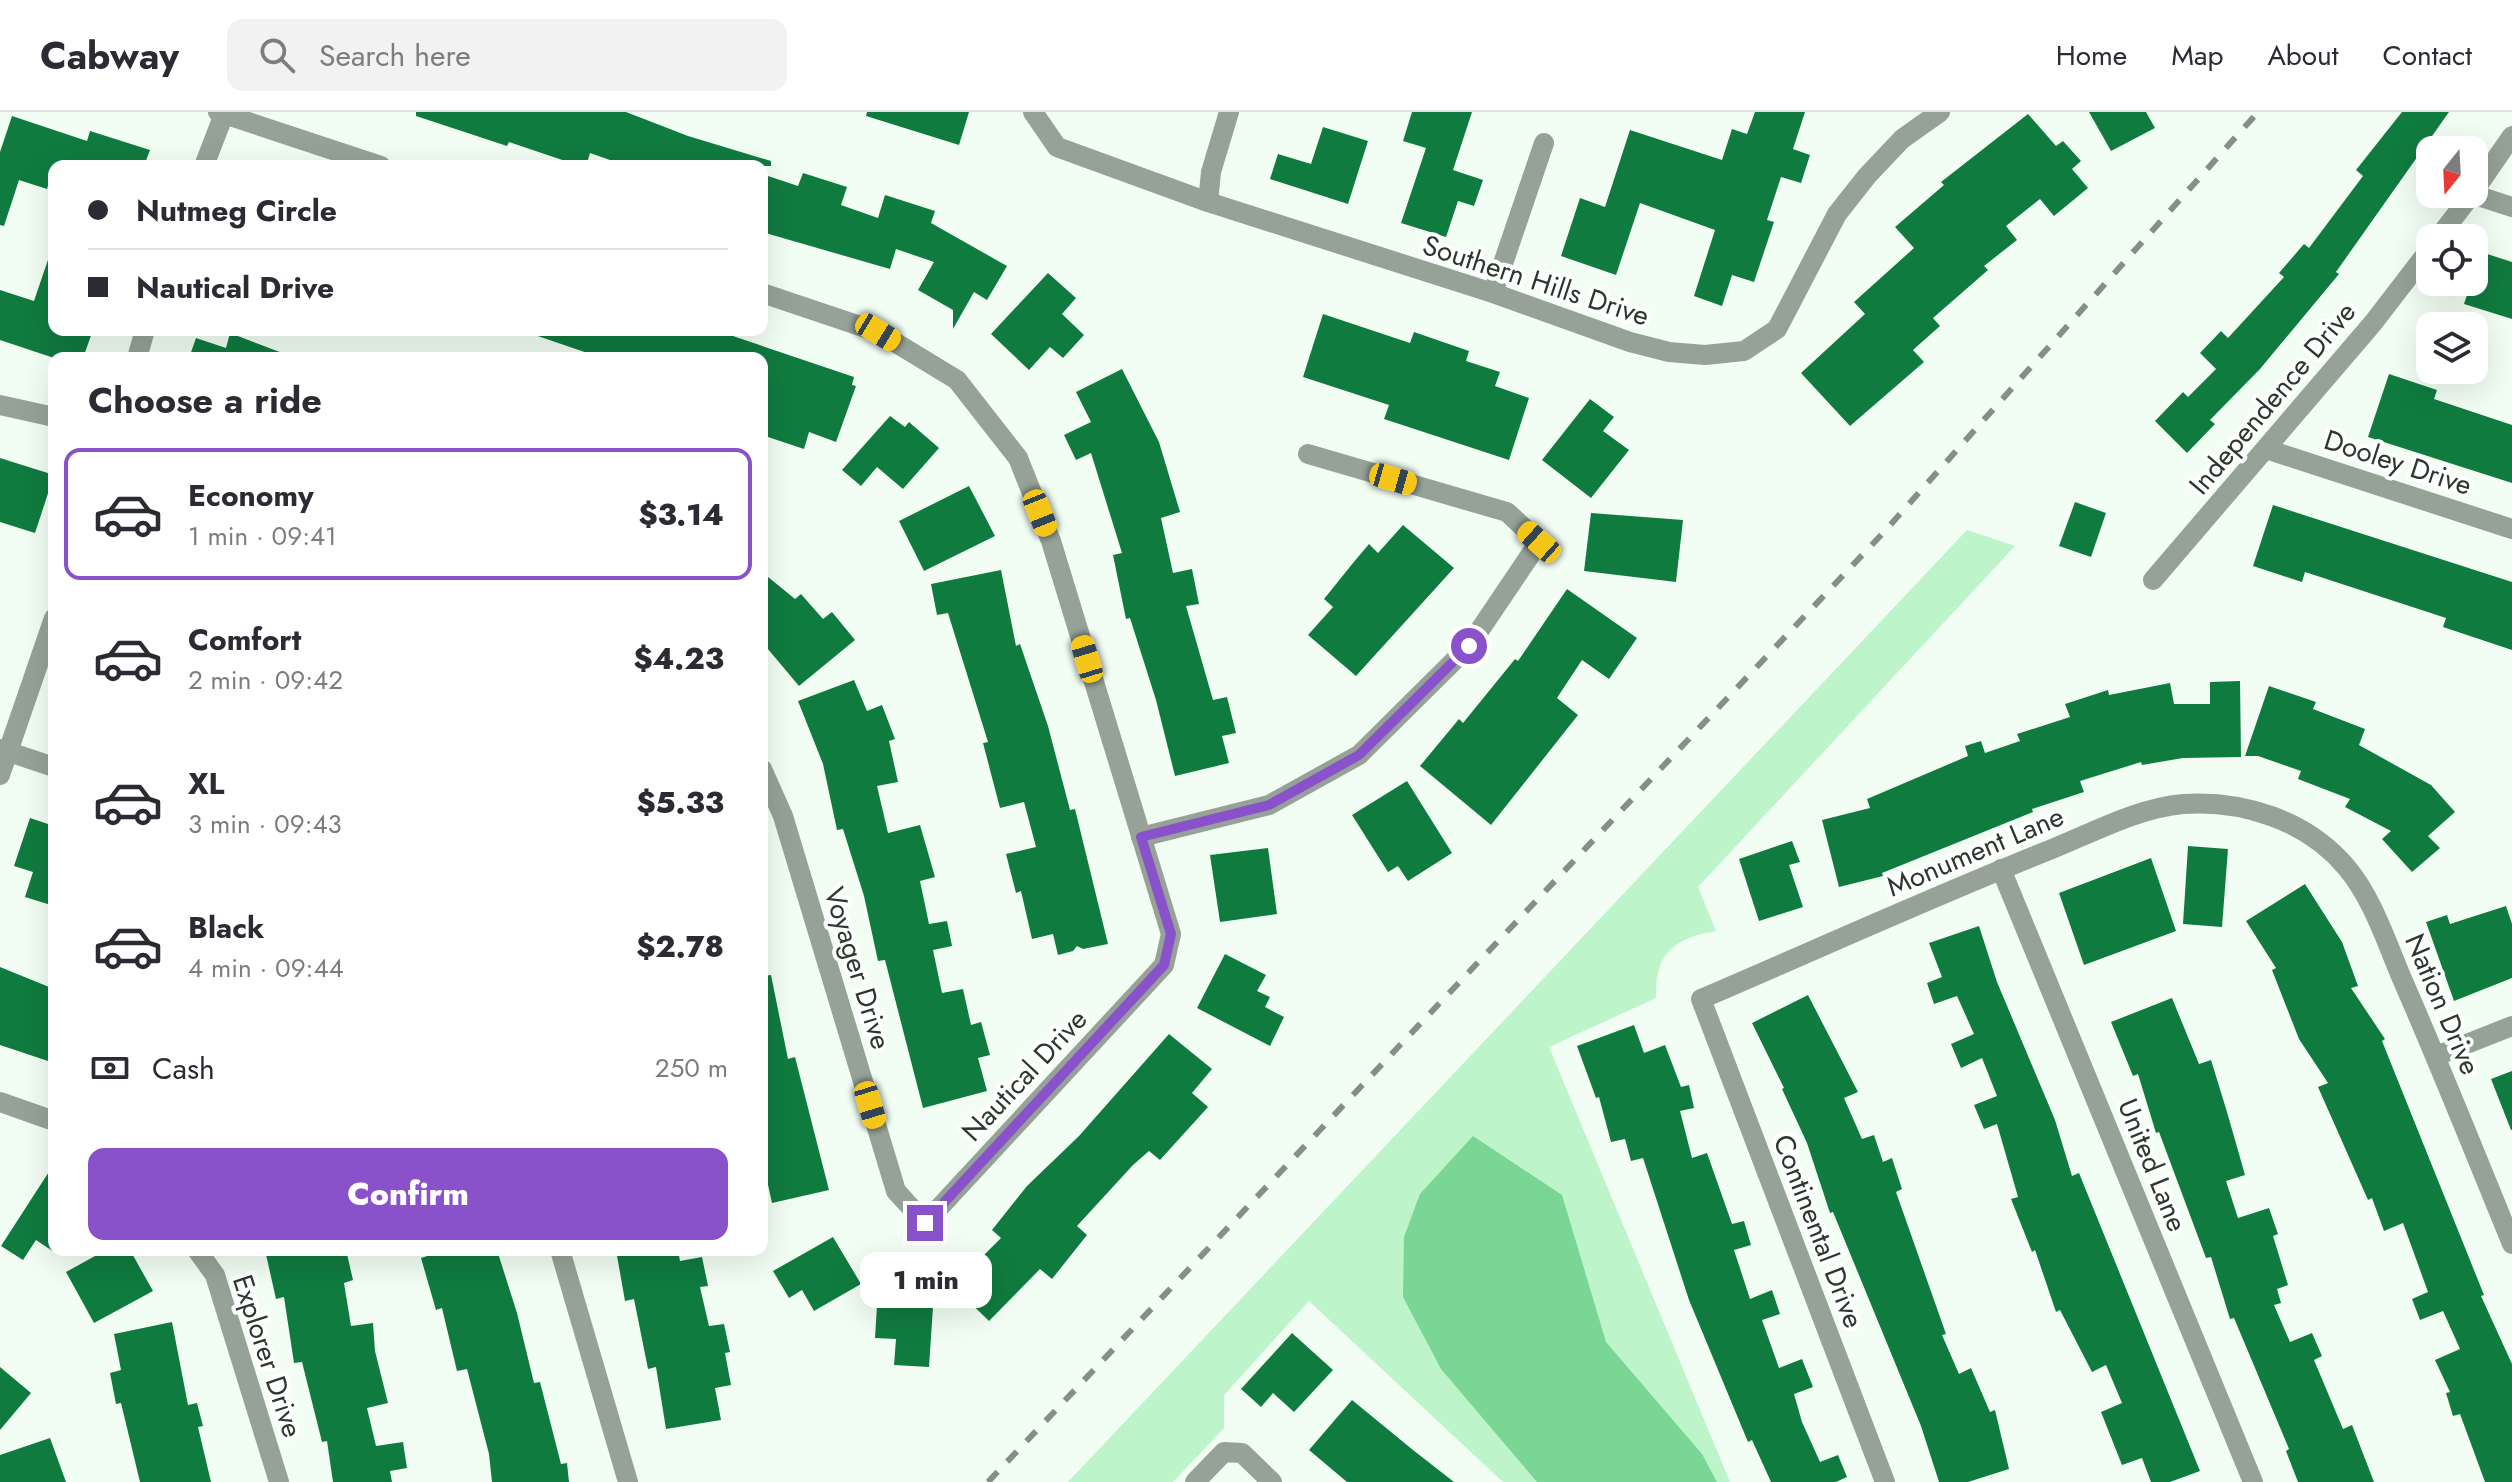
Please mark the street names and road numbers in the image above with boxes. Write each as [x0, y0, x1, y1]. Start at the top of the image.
street label: Southern Hills Drive [1417, 225, 1654, 336]
street label: Independence Drive [2179, 293, 2365, 504]
street label: Dooley Drive [2319, 419, 2477, 506]
street label: Monument Lane [1880, 796, 2070, 907]
street label: Voyager Drive [813, 882, 902, 1054]
street label: Nation Drive [2394, 927, 2491, 1081]
street label: Nautical Drive [952, 1000, 1097, 1151]
street label: United Lane [2107, 1093, 2198, 1238]
street label: Continental Drive [1763, 1128, 1874, 1334]
street label: Explorer Drive [222, 1270, 313, 1443]

